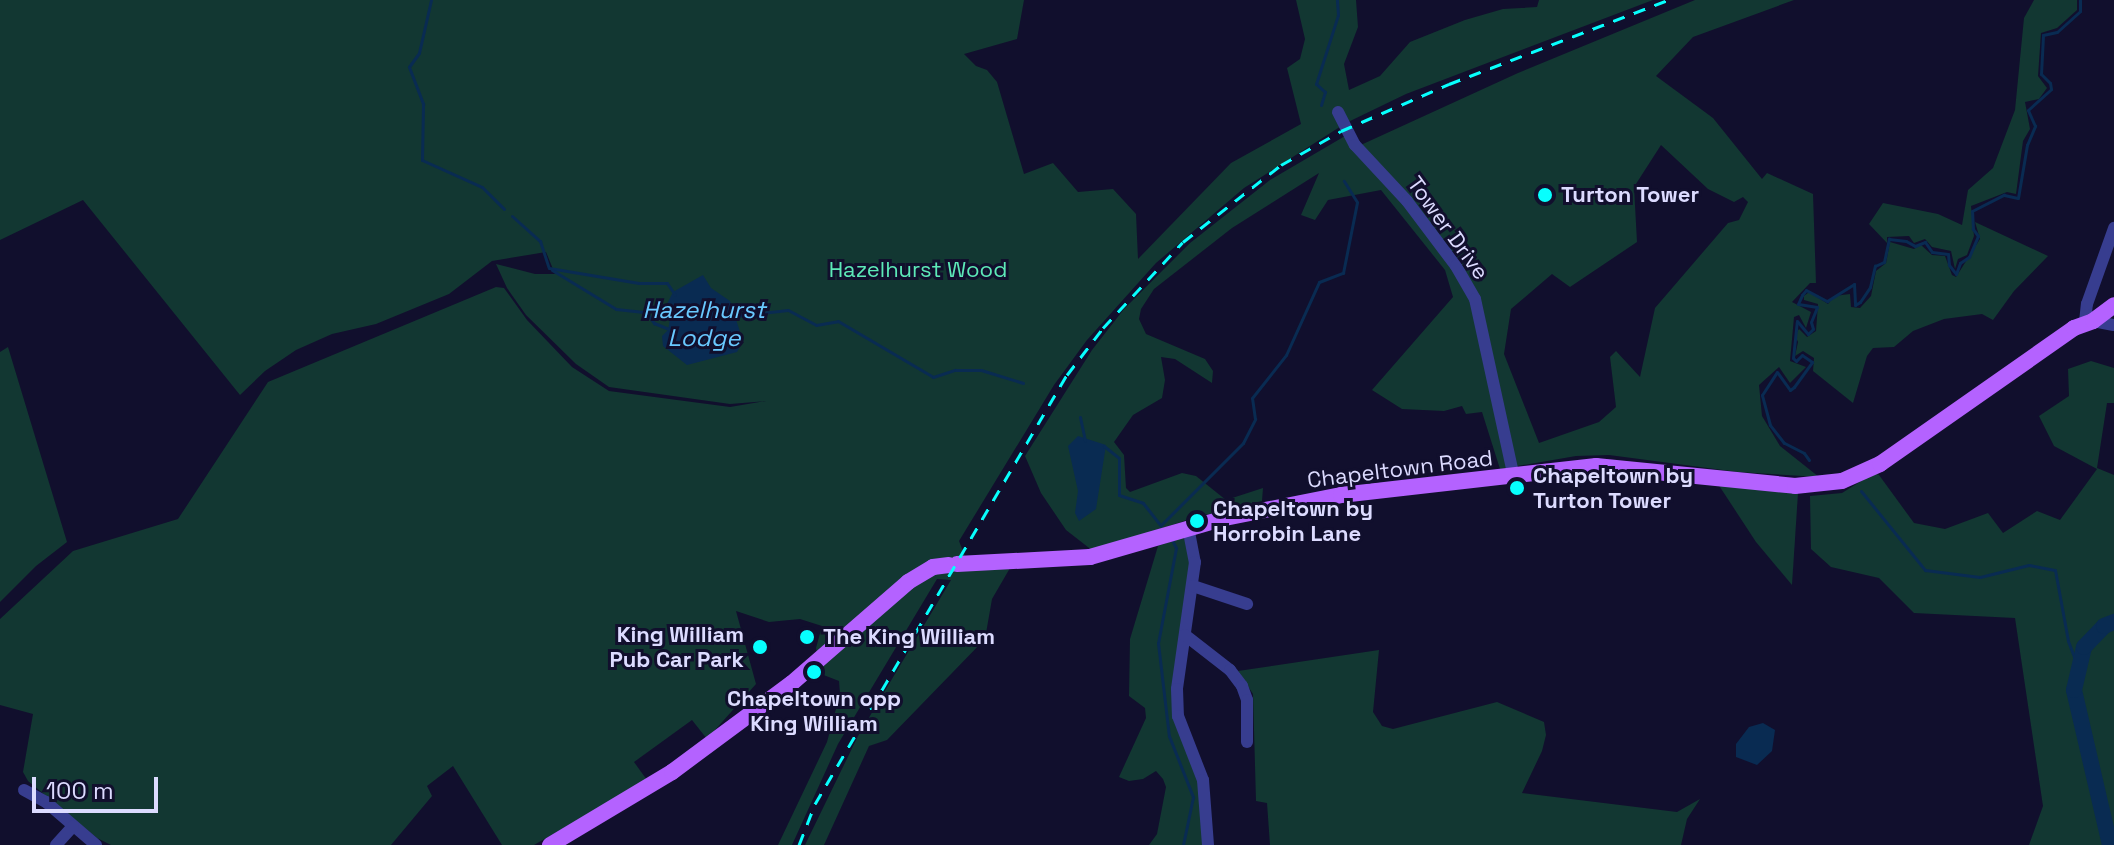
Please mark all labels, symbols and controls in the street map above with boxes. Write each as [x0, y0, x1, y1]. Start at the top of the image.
street label: Tower Drive [1402, 171, 1494, 285]
place label: Turton Tower [1561, 182, 1700, 208]
marker: Turton Tower [1536, 186, 1554, 204]
park label: Hazelhurst Wood [829, 257, 1007, 283]
water label: Hazelhurst Lodge [642, 296, 766, 352]
street label: Chapeltown Road [1306, 445, 1494, 493]
place label: Chapeltown by Turton Tower [1533, 462, 1693, 514]
marker: Chapeltown by Turton Tower [1508, 479, 1526, 497]
place label: Chapeltown by Horrobin Lane [1213, 495, 1373, 546]
marker: Chapeltown by Horrobin Lane [1188, 512, 1206, 530]
place label: King William Pub Car Park [609, 621, 744, 672]
place label: The King William [823, 624, 995, 650]
marker: The King William [798, 628, 816, 646]
marker: King William Pub Car Park [751, 638, 769, 656]
marker: Chapeltown opp King William [805, 663, 823, 681]
place label: Chapeltown opp King William [727, 685, 901, 736]
scale bar [36, 761, 162, 811]
text: 100 m [46, 775, 114, 806]

